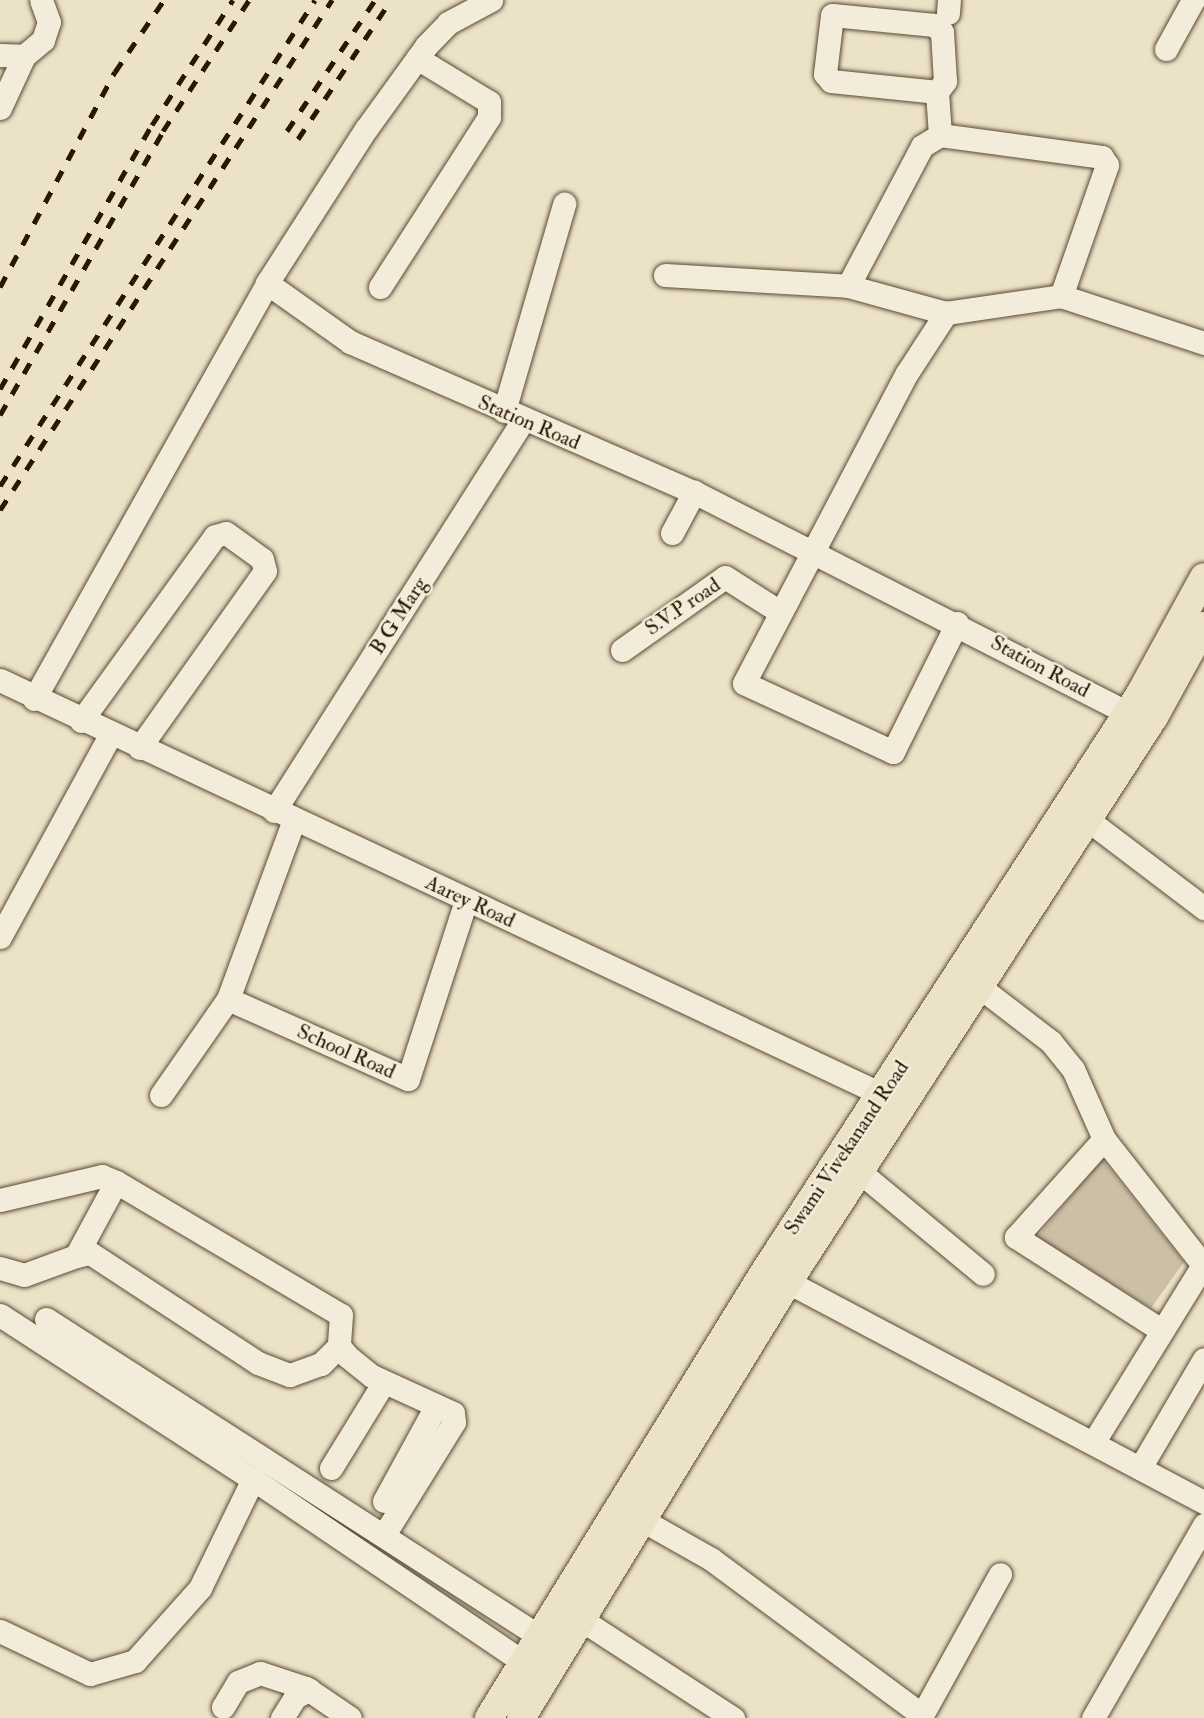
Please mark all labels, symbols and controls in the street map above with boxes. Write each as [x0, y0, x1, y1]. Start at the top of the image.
street label: Station Road [474, 390, 584, 456]
street label: B G Marg [365, 573, 433, 659]
street label: S.V.P road [641, 573, 725, 641]
street label: Station Road [986, 630, 1094, 704]
street label: Aarey Road [421, 870, 519, 934]
street label: School Road [293, 1019, 399, 1085]
street label: Swami Vivekanand Road [779, 1056, 915, 1240]

